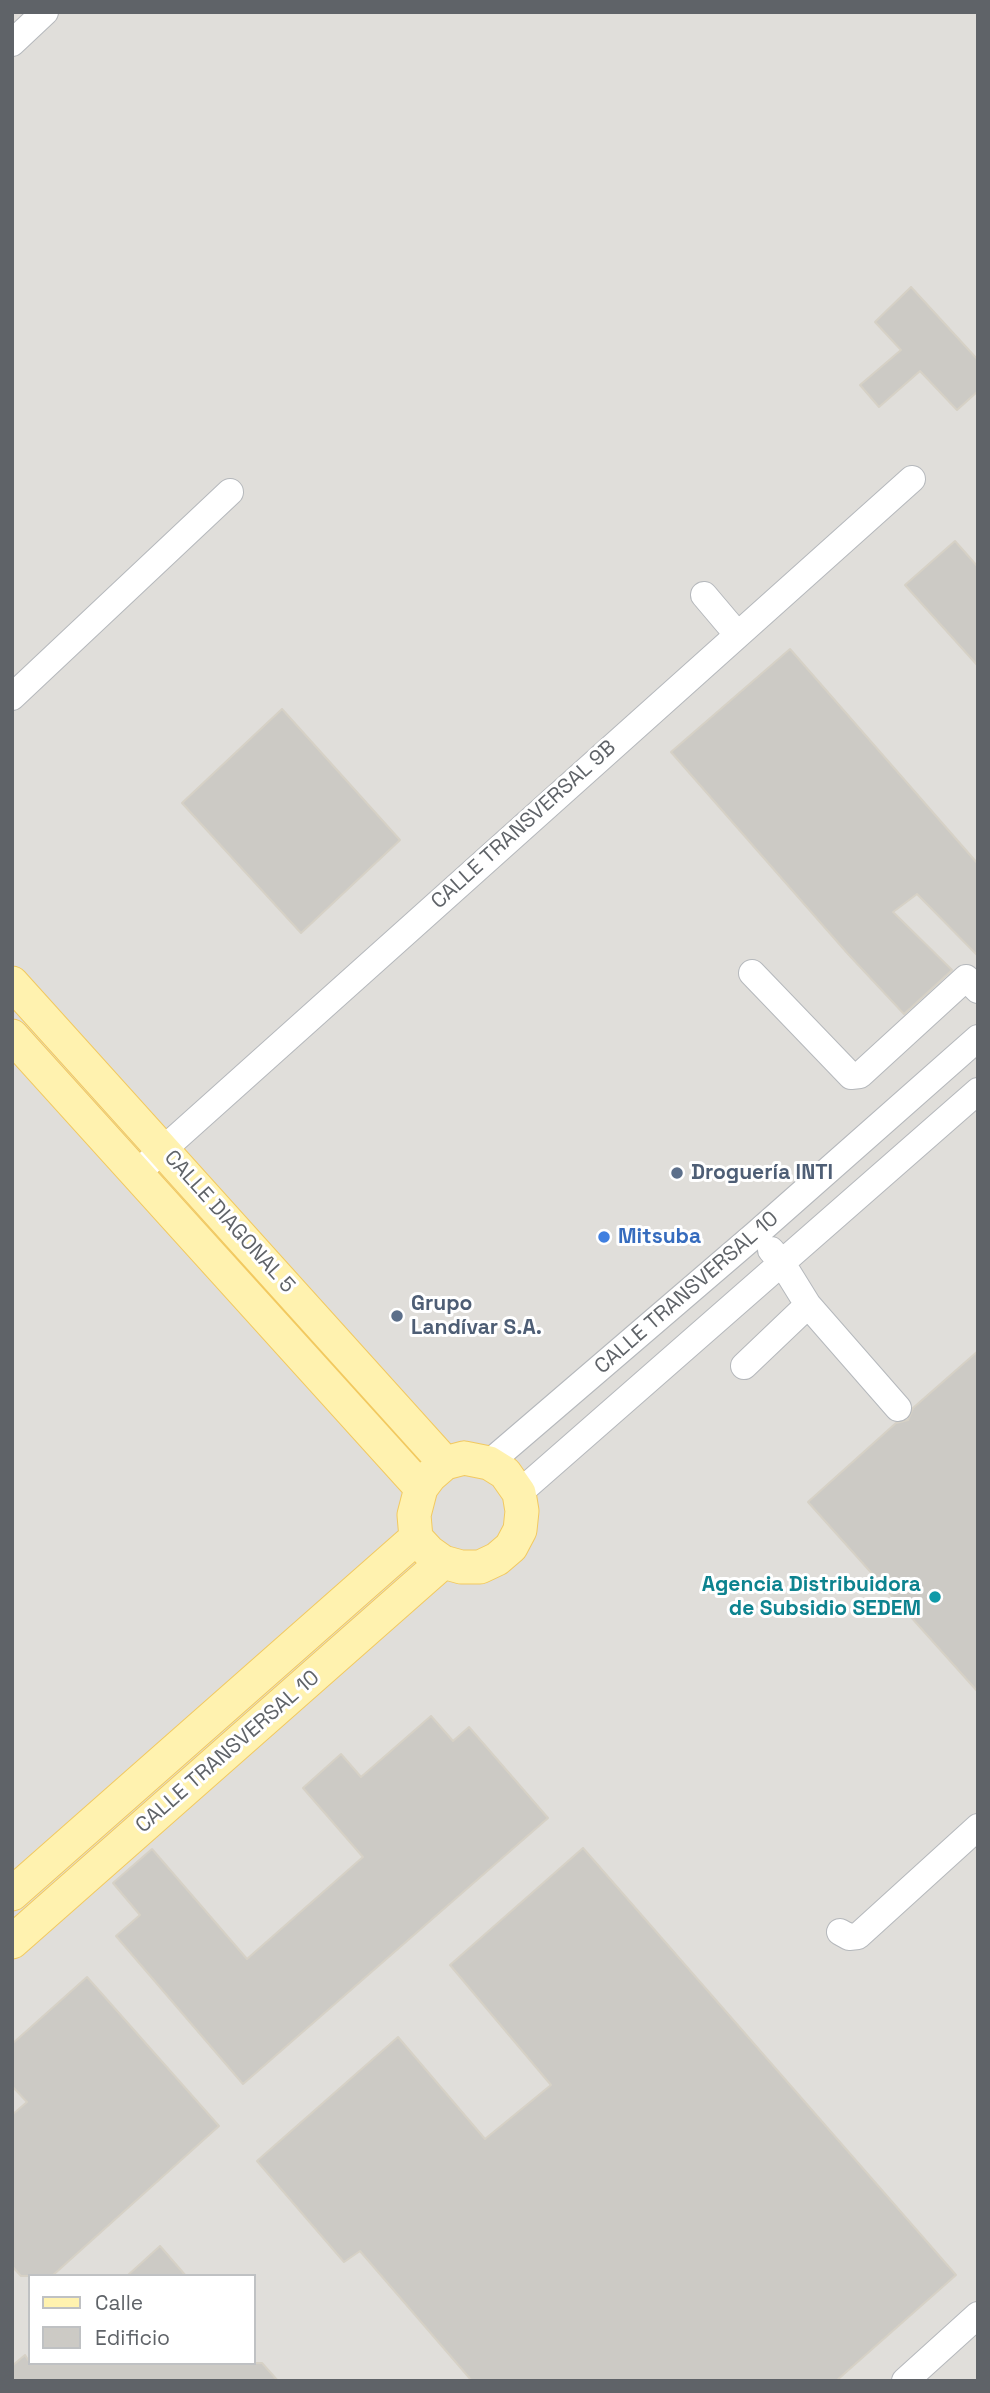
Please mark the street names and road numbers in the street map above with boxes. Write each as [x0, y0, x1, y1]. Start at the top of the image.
street label: CALLE TRANSVERSAL 9B [426, 735, 622, 915]
street label: CALLE DIAGONAL 5 [158, 1145, 300, 1299]
street label: CALLE TRANSVERSAL 10 [590, 1206, 784, 1380]
street label: CALLE TRANSVERSAL 10 [131, 1665, 325, 1839]

